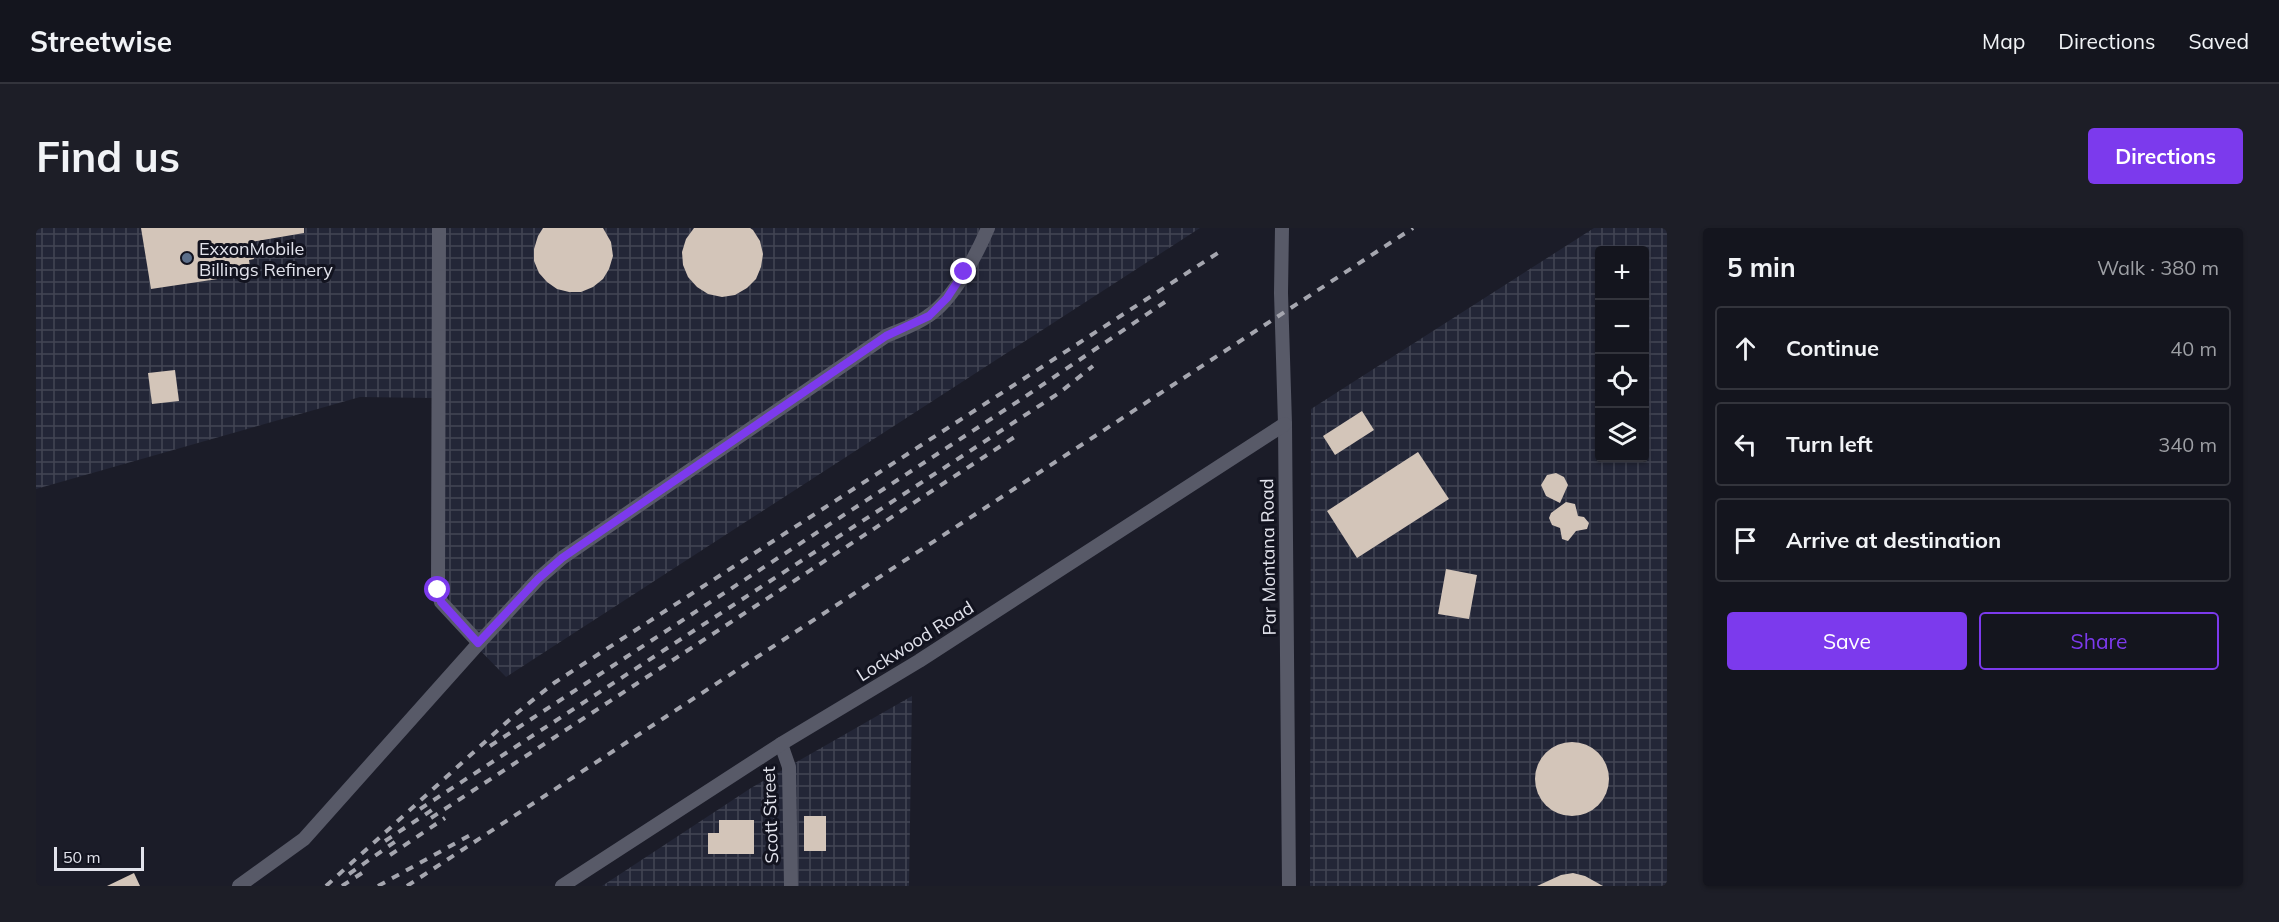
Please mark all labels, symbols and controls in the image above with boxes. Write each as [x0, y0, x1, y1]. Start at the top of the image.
text: Streetwise [30, 24, 172, 59]
text: Map [1982, 28, 2025, 54]
text: Directions [2058, 28, 2155, 54]
text: Saved [2188, 28, 2249, 54]
button: Directions [2088, 128, 2243, 184]
text: Find us [36, 130, 180, 183]
place label: ExxonMobile Billings Refinery [199, 237, 333, 281]
map controls [1595, 246, 1649, 462]
button: + [1595, 246, 1649, 300]
marker: ExxonMobile Billings Refinery [180, 251, 194, 265]
text: 5 min [1727, 251, 1796, 284]
text: Walk · 380 m [2097, 255, 2219, 280]
route end [950, 258, 976, 284]
button: − [1595, 300, 1649, 354]
icon: ahead [1729, 332, 1762, 365]
text: Continue [1786, 334, 1879, 362]
text: 40 m [2170, 336, 2217, 361]
button: locate [1595, 354, 1649, 408]
button: layers [1595, 408, 1649, 462]
icon: left [1729, 428, 1762, 461]
text: Turn left [1786, 430, 1873, 458]
text: 340 m [2158, 432, 2217, 457]
street label: Par Montana Road [1255, 478, 1281, 636]
icon: arrive [1729, 524, 1762, 557]
text: Arrive at destination [1786, 526, 2001, 554]
route start [424, 576, 450, 602]
street label: Lockwood Road [852, 596, 978, 686]
button: Save [1727, 612, 1967, 670]
button: Share [1979, 612, 2219, 670]
street label: Scott Street [757, 766, 783, 864]
scale bar [54, 844, 144, 872]
text: 50 m [63, 847, 100, 867]

